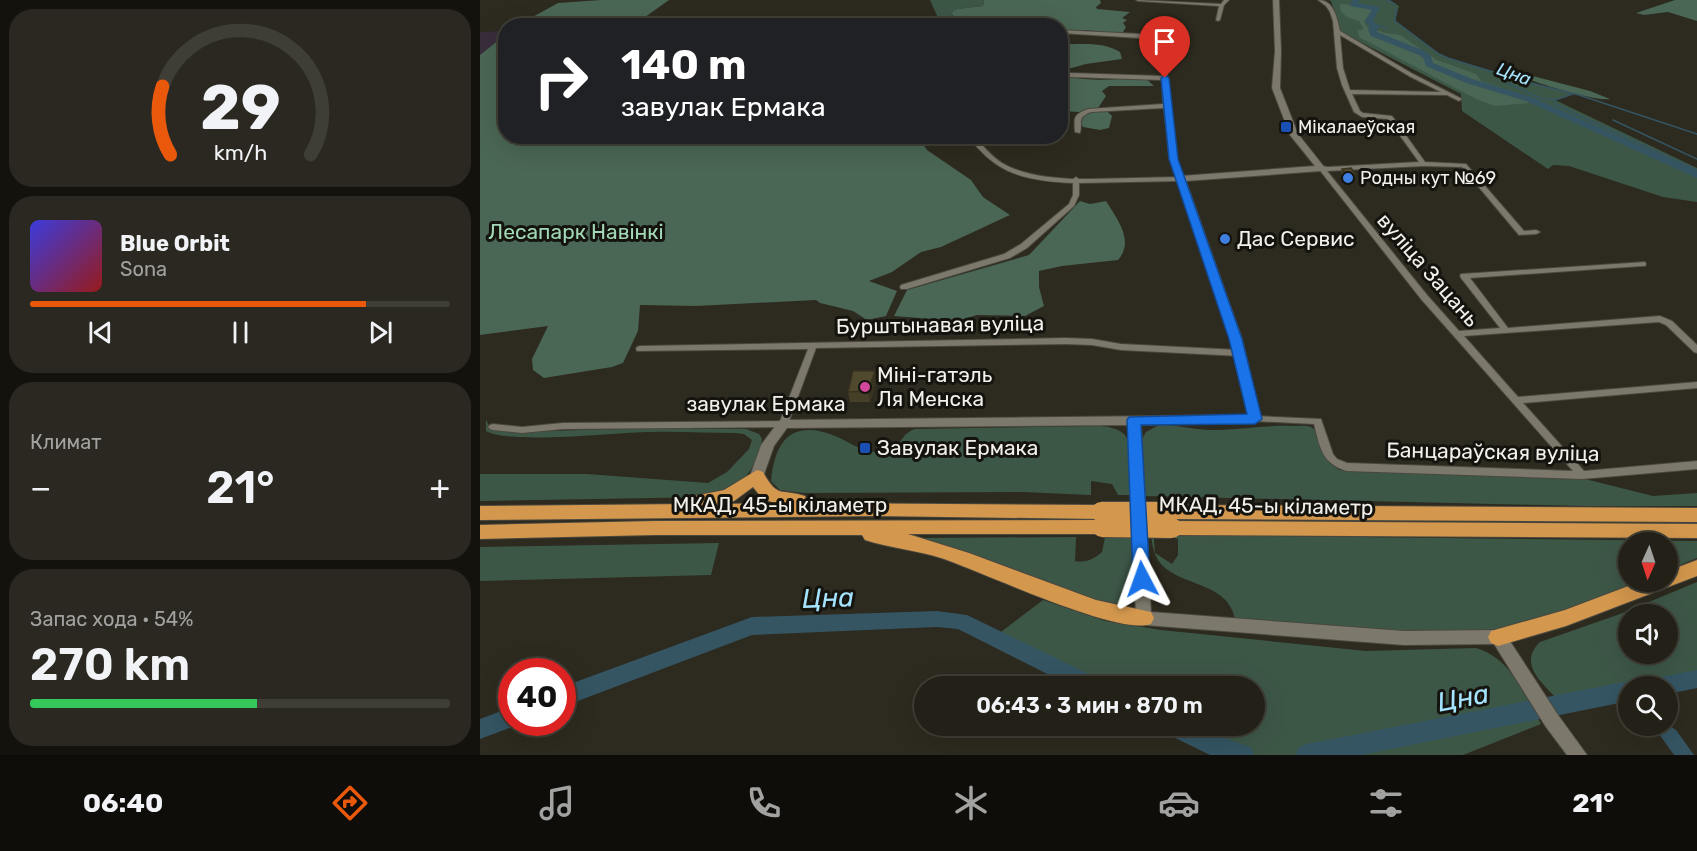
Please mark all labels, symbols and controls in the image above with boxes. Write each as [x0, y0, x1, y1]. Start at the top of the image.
pin [1139, 16, 1190, 78]
icon: arrive [1148, 25, 1181, 58]
text: 140 m [621, 40, 747, 90]
icon: right [522, 42, 600, 120]
water label: Цна [1494, 58, 1535, 90]
text: 29 [200, 71, 280, 145]
text: завулак Ермака [621, 91, 826, 123]
place label: Мікалаеўская [1298, 116, 1415, 138]
marker: Мікалаеўская [1279, 120, 1293, 134]
text: km/h [213, 140, 267, 165]
place label: Родны кут №69 [1360, 167, 1496, 189]
marker: Родны кут №69 [1341, 171, 1355, 185]
street label: вуліца Зацань [1372, 208, 1484, 332]
park label: Лесапарк Навінкі [488, 219, 664, 244]
place label: Дас Сервис [1237, 226, 1355, 251]
text: Blue Orbit [120, 230, 230, 257]
marker: Дас Сервис [1218, 232, 1232, 246]
text: Sona [120, 257, 167, 281]
street label: Бурштынавая вуліца [836, 310, 1044, 339]
icon: previous [84, 316, 117, 349]
icon: pause [224, 316, 257, 349]
icon: next [364, 316, 397, 349]
place label: Міні-гатэль Ля Менска [877, 362, 992, 411]
marker: Міні-гатэль Ля Менска [858, 380, 872, 394]
street label: завулак Ермака [686, 391, 846, 416]
text: Климат [30, 430, 102, 454]
place label: Завулак Ермака [877, 435, 1038, 460]
street label: Банцараўская вуліца [1386, 437, 1600, 466]
marker: Завулак Ермака [858, 441, 872, 455]
text: 21° [206, 461, 275, 514]
text: − [30, 468, 51, 507]
text: + [429, 468, 450, 507]
street label: МКАД, 45-ы кіламетр [1159, 491, 1373, 520]
street label: МКАД, 45-ы кіламетр [673, 492, 887, 517]
north arrow [1618, 532, 1678, 592]
map controls [1618, 532, 1678, 736]
position arrow [1110, 547, 1174, 611]
water label: Цна [801, 581, 855, 615]
button: sound [1618, 604, 1678, 664]
text: Запас хода · 54% [30, 607, 194, 631]
text: 270 km [30, 638, 190, 691]
speed limit sign: 40 [498, 658, 576, 736]
button: search [1618, 676, 1678, 736]
water label: Цна [1434, 677, 1492, 719]
text: 06:43 · 3 мин · 870 m [976, 692, 1203, 719]
icon: directions [329, 782, 371, 824]
icon: music [536, 782, 578, 824]
icon: phone [743, 782, 785, 824]
icon: climate [950, 782, 992, 824]
icon: car [1158, 782, 1200, 824]
icon: filters [1365, 782, 1407, 824]
text: 06:40 [83, 787, 163, 819]
text: 21° [1572, 787, 1614, 819]

